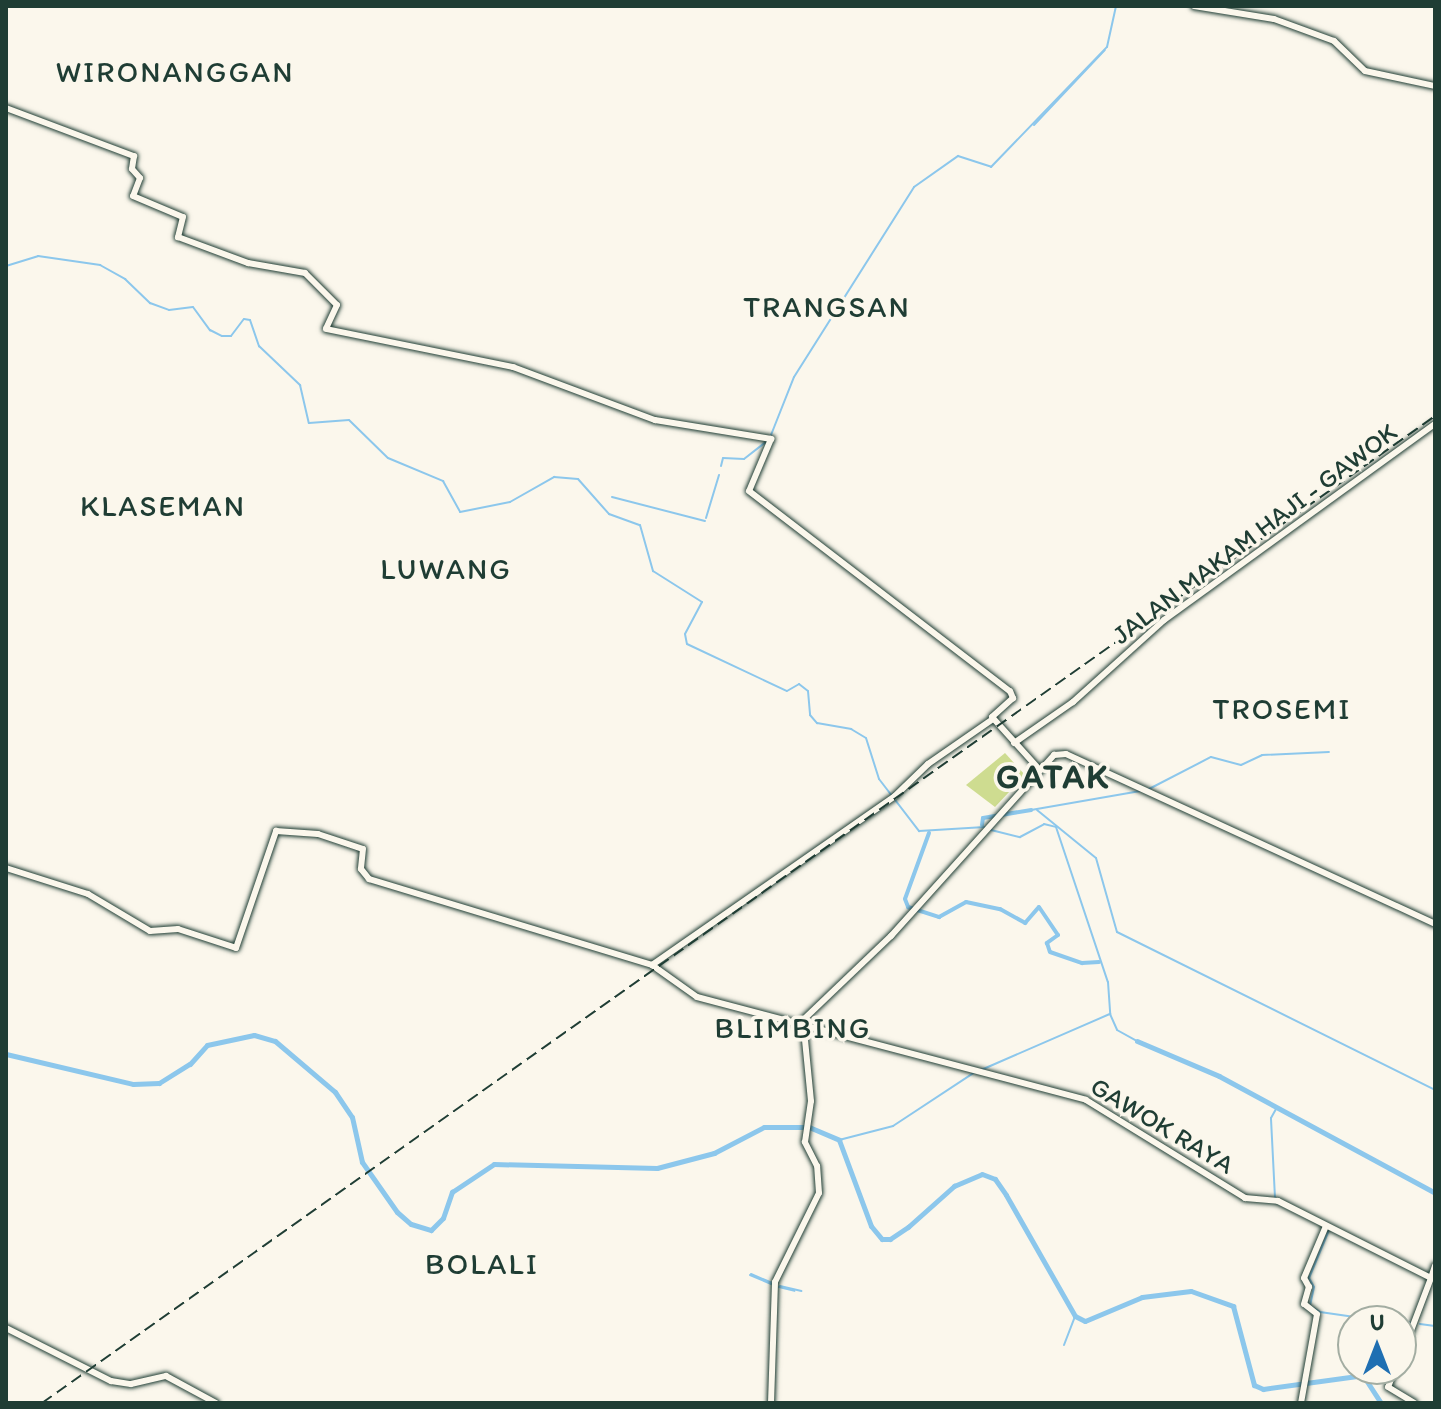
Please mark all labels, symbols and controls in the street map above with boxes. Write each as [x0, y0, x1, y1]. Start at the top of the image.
district label: WIRONANGGAN [55, 54, 295, 90]
district label: TRANGSAN [743, 289, 911, 325]
street label: JALAN MAKAM HAJI - GAWOK [1108, 417, 1402, 651]
district label: KLASEMAN [80, 488, 246, 524]
district label: LUWANG [380, 551, 512, 587]
district label: TROSEMI [1212, 691, 1352, 727]
district label: GATAK [994, 757, 1112, 797]
district label: BLIMBING [716, 1010, 870, 1046]
street label: GAWOK RAYA [1085, 1071, 1239, 1181]
district label: BOLALI [425, 1246, 539, 1282]
north arrow [1337, 1305, 1417, 1385]
text: U [1370, 1309, 1384, 1336]

